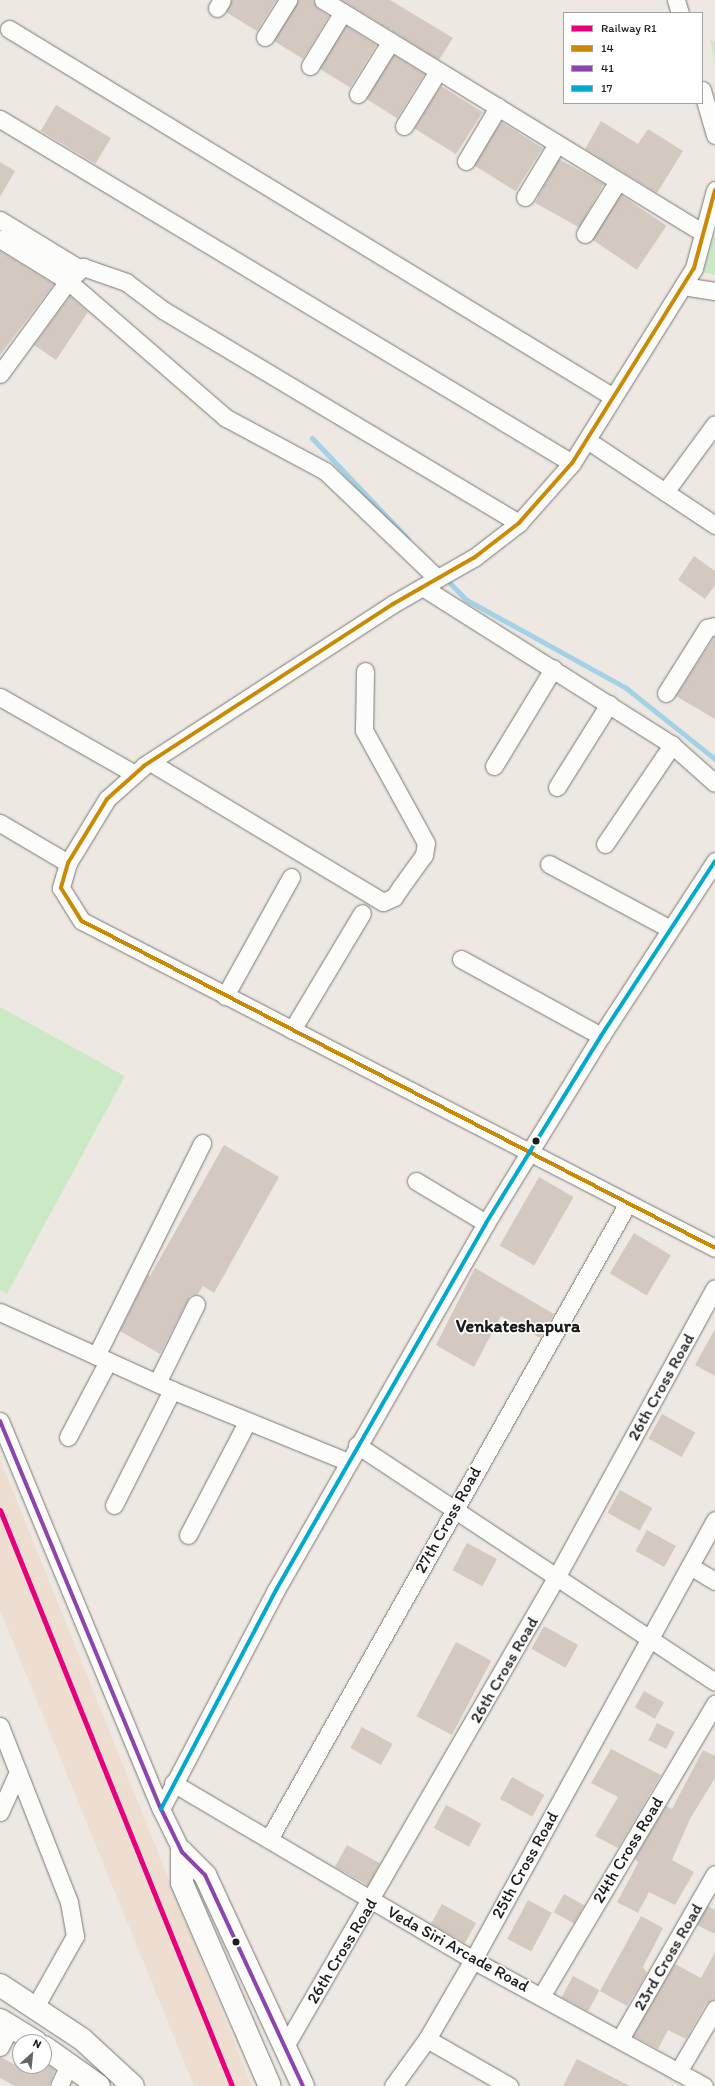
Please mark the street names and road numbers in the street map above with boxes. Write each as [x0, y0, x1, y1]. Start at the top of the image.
street label: 26th Cross Road [623, 1330, 699, 1444]
street label: 27th Cross Road [410, 1463, 486, 1577]
street label: 26th Cross Road [465, 1613, 543, 1727]
street label: 24th Cross Road [588, 1793, 668, 1907]
street label: 25th Cross Road [487, 1808, 563, 1922]
street label: 26th Cross Road [303, 1895, 381, 2007]
street label: 23rd Cross Road [629, 1900, 707, 2014]
street label: Veda Siri Arcade Road [383, 1901, 533, 1997]

